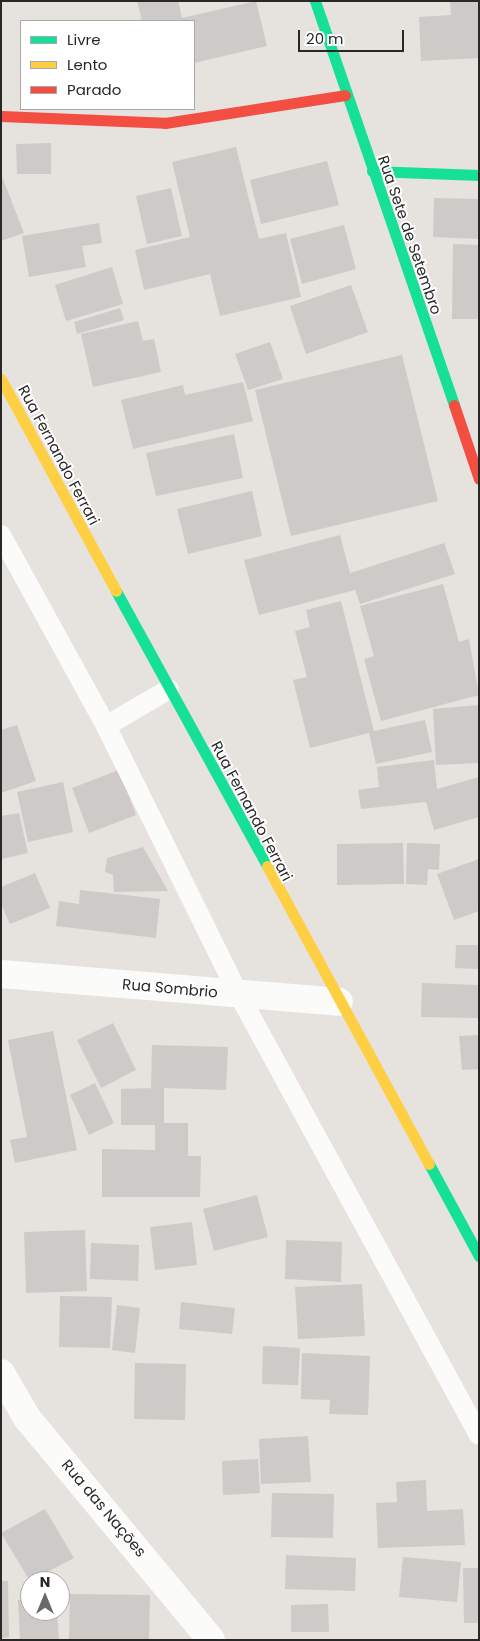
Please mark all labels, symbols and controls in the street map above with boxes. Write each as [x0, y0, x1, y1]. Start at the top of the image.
legend [20, 20, 195, 110]
scale bar [300, 20, 406, 52]
text: 20 m [306, 28, 344, 49]
text: Livre [67, 29, 100, 50]
text: Lento [67, 54, 107, 75]
text: Parado [67, 79, 121, 100]
street label: Rua Sete de Setembro [374, 153, 446, 317]
street label: Rua Fernando Ferrari [14, 382, 104, 528]
street label: Rua Fernando Ferrari [207, 738, 297, 884]
street label: Rua Sombrio [122, 975, 218, 1001]
street label: Rua das Nações [58, 1456, 150, 1560]
north arrow [20, 1571, 70, 1621]
text: N [40, 1572, 50, 1592]

